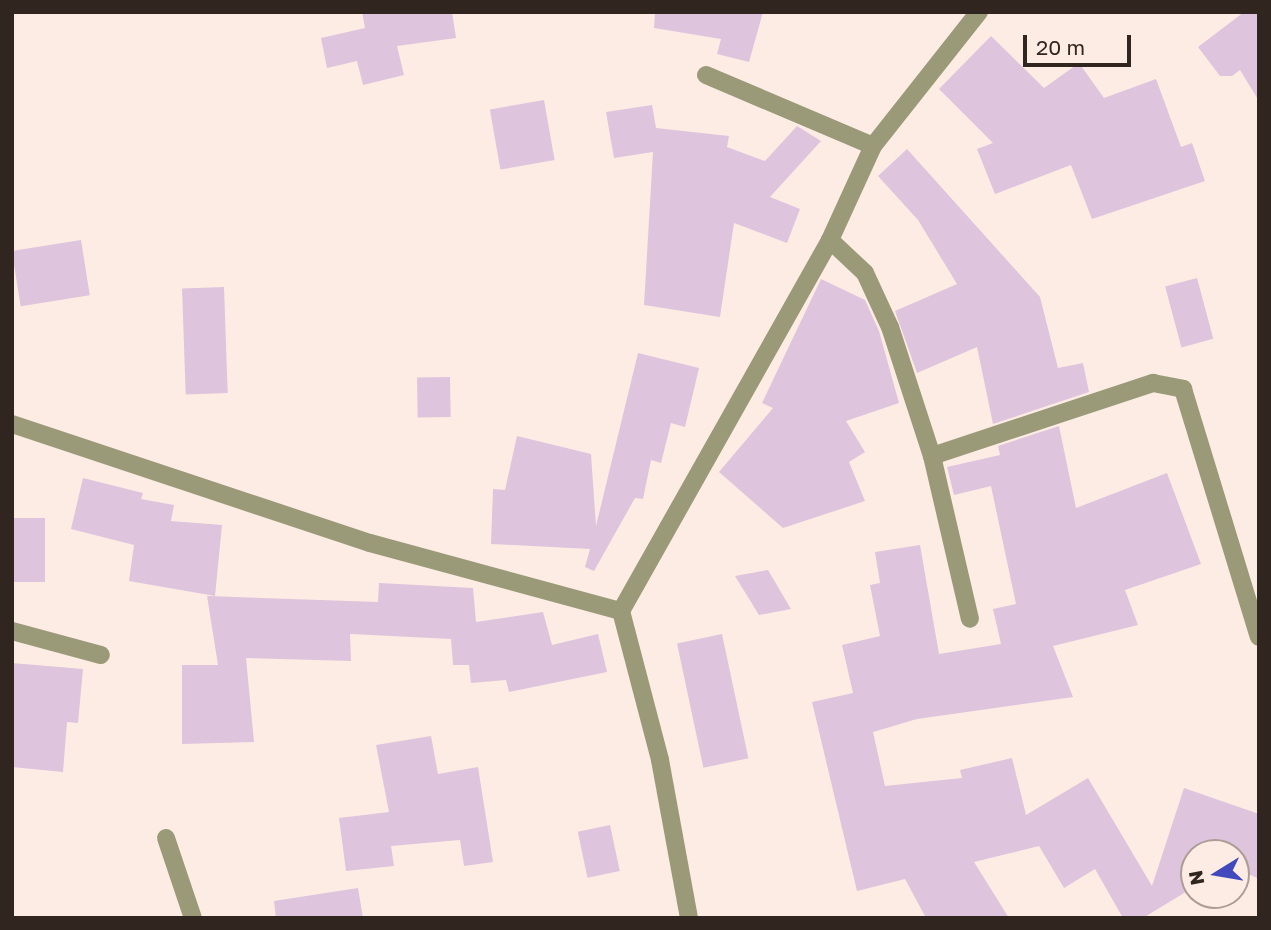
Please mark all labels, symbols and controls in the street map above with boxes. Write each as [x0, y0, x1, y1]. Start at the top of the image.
scale bar [1026, 21, 1134, 65]
text: 20 m [1036, 34, 1085, 60]
north arrow [1180, 839, 1250, 909]
text: N [1183, 868, 1209, 887]

